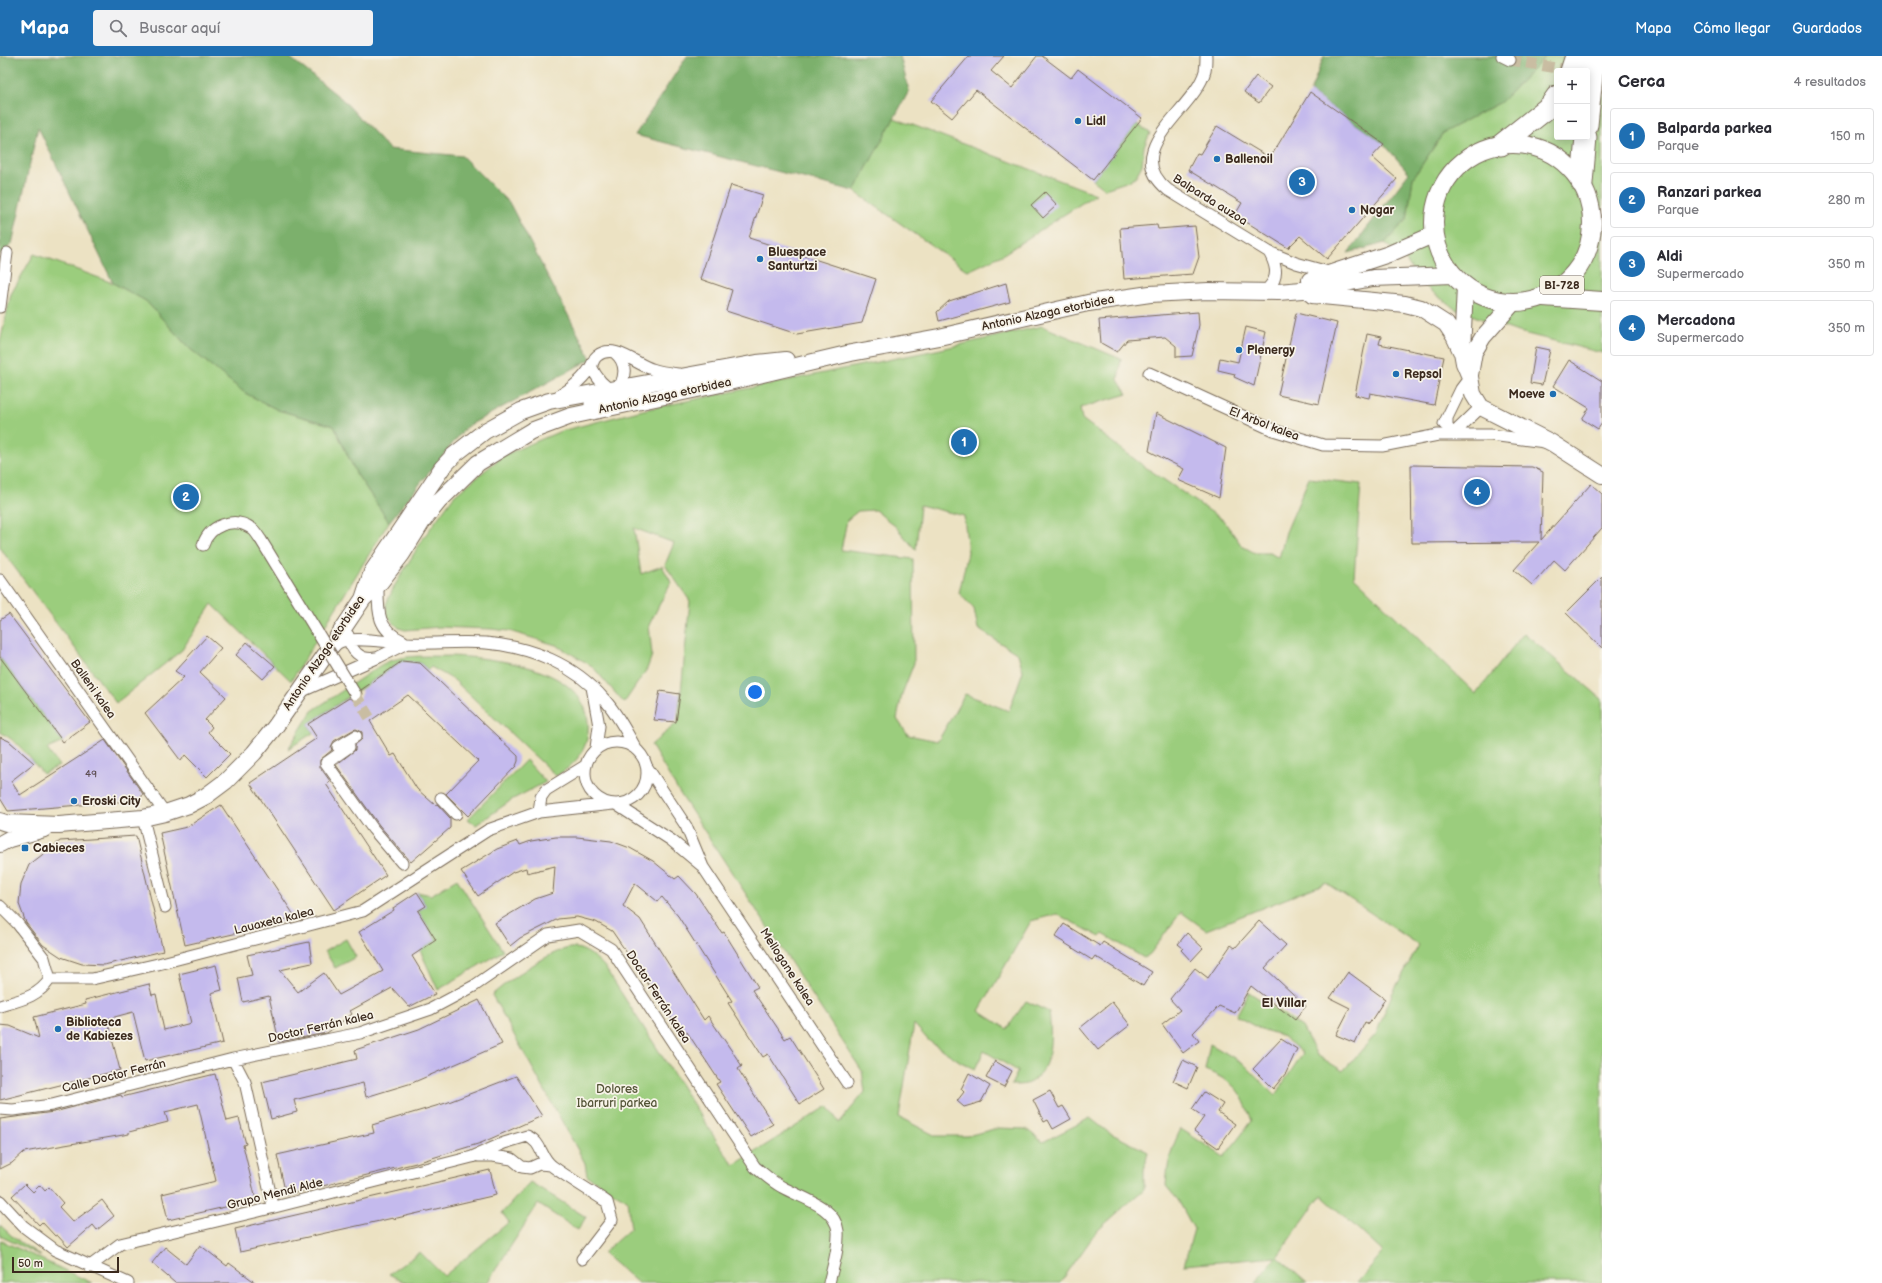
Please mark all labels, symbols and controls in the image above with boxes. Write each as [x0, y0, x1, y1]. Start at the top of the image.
search box [93, 10, 373, 46]
text: Mapa [20, 17, 69, 40]
icon: search [107, 17, 129, 39]
text: Buscar aquí [139, 19, 220, 38]
text: Mapa [1635, 20, 1671, 37]
text: Cómo llegar [1693, 20, 1770, 37]
text: Guardados [1792, 20, 1862, 37]
map controls [1554, 68, 1590, 140]
button: + [1554, 68, 1590, 104]
text: Cerca [1618, 72, 1665, 92]
text: 4 resultados [1794, 74, 1866, 90]
button: − [1554, 104, 1590, 140]
place label: Lidl [1086, 114, 1106, 129]
marker: Lidl [1073, 116, 1083, 126]
text: Balparda parkea [1657, 119, 1772, 138]
text: 1 [1629, 128, 1635, 144]
text: 150 m [1831, 128, 1865, 144]
text: Parque [1657, 138, 1699, 154]
place label: Ballenoil [1225, 152, 1273, 167]
marker: Ballenoil [1212, 154, 1222, 164]
pin: 3 [1289, 167, 1315, 197]
street label: Balparda auzoa [1170, 171, 1250, 229]
text: Ranzari parkea [1657, 183, 1762, 202]
text: 2 [1628, 192, 1636, 208]
text: 280 m [1828, 192, 1865, 208]
text: Parque [1657, 202, 1699, 218]
place label: Nogar [1360, 203, 1395, 218]
marker: Nogar [1347, 205, 1357, 215]
place label: Bluespace Santurtzi [768, 245, 826, 274]
text: Aldi [1657, 247, 1682, 266]
marker: Bluespace Santurtzi [755, 254, 765, 264]
text: 3 [1628, 256, 1636, 272]
text: 350 m [1828, 256, 1865, 272]
text: Supermercado [1657, 266, 1744, 282]
road number: BI-728 [1540, 276, 1584, 294]
street label: Antonio Alzaga etorbidea [980, 292, 1116, 334]
text: Mercadona [1657, 311, 1735, 330]
text: 4 [1628, 320, 1636, 336]
text: 350 m [1828, 320, 1865, 336]
text: Supermercado [1657, 330, 1744, 346]
place label: Plenergy [1247, 343, 1295, 358]
marker: Plenergy [1234, 345, 1244, 355]
place label: Repsol [1404, 367, 1442, 382]
marker: Repsol [1391, 369, 1401, 379]
street label: Antonio Alzaga etorbidea [597, 375, 733, 417]
place label: Moeve [1509, 387, 1545, 402]
marker: Moeve [1548, 389, 1558, 399]
street label: El Arbol kalea [1227, 404, 1301, 444]
pin: 1 [951, 427, 977, 457]
pin: 4 [1464, 477, 1490, 507]
pin: 2 [173, 482, 199, 512]
street label: Antonio Alzaga etorbidea [280, 593, 368, 713]
street label: Balleni kalea [67, 656, 119, 722]
your location [745, 682, 765, 702]
house number: 49 [85, 768, 97, 780]
place label: Eroski City [82, 794, 141, 809]
marker: Eroski City [69, 796, 79, 806]
place label: Cabieces [33, 841, 85, 856]
marker: Cabieces [20, 843, 30, 853]
street label: Lauaxeta kalea [233, 904, 316, 938]
street label: Mellogane kalea [756, 925, 818, 1009]
street label: Doctor Ferrán kalea [622, 948, 694, 1046]
district label: El Villar [1262, 995, 1307, 1011]
street label: Doctor Ferrán kalea [267, 1008, 375, 1046]
place label: Biblioteca de Kabiezes [66, 1015, 133, 1044]
marker: Biblioteca de Kabiezes [53, 1024, 63, 1034]
street label: Calle Doctor Ferrán [61, 1056, 168, 1096]
park label: Dolores Ibarruri parkea [577, 1082, 658, 1111]
street label: Grupo Mendi Alde [226, 1175, 324, 1213]
scale bar [12, 1255, 119, 1274]
text: 50 m [18, 1257, 43, 1270]

